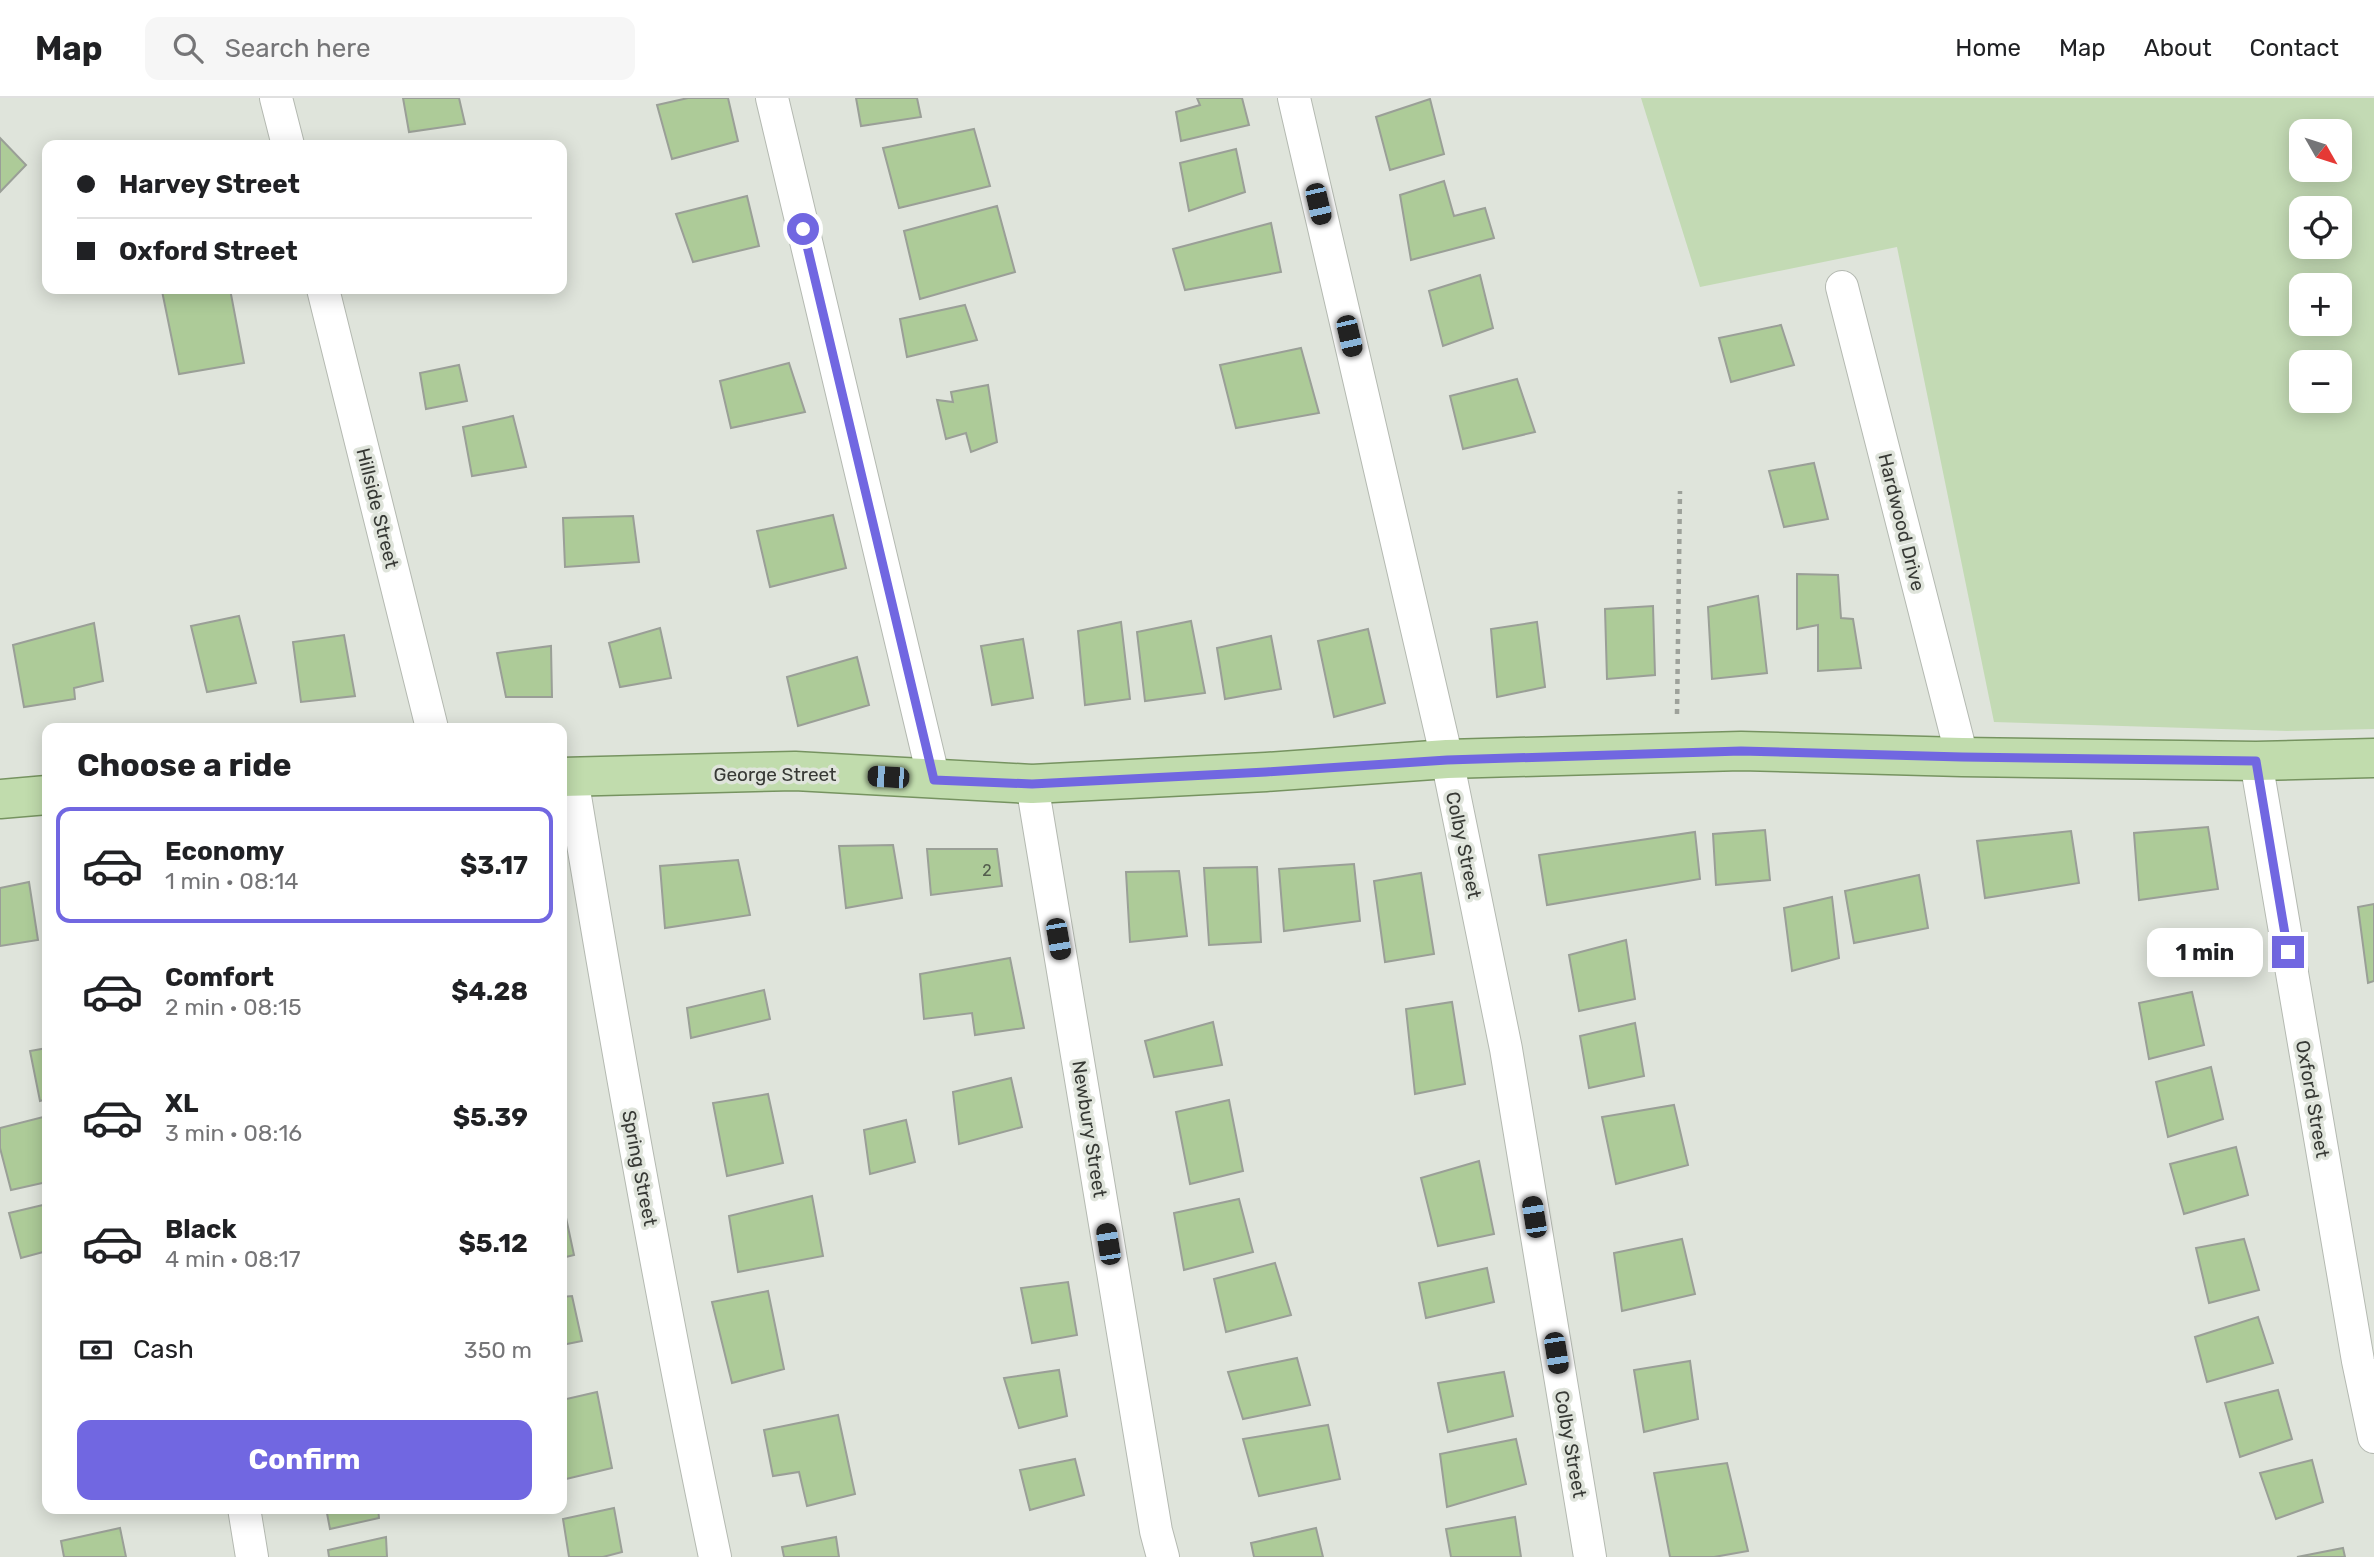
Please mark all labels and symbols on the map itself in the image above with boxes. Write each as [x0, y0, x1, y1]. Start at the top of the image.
north arrow [2289, 119, 2352, 182]
car [1304, 181, 1333, 227]
route start [787, 213, 819, 245]
car [1335, 313, 1364, 359]
street label: Hillside Street [351, 446, 404, 571]
street label: Hardwood Drive [1873, 451, 1930, 593]
street label: George Street [713, 763, 837, 786]
car [867, 765, 910, 789]
street label: Colby Street [1441, 790, 1486, 901]
house number: 2 [982, 861, 992, 880]
car [1045, 916, 1072, 962]
callout: 1 min [2148, 928, 2264, 976]
route end [2272, 936, 2304, 968]
street label: Oxford Street [2291, 1038, 2334, 1160]
street label: Newbury Street [1067, 1059, 1112, 1200]
street label: Spring Street [617, 1108, 662, 1228]
car [1521, 1195, 1548, 1239]
car [1095, 1222, 1122, 1266]
car [1543, 1331, 1570, 1375]
street label: Colby Street [1550, 1389, 1591, 1500]

